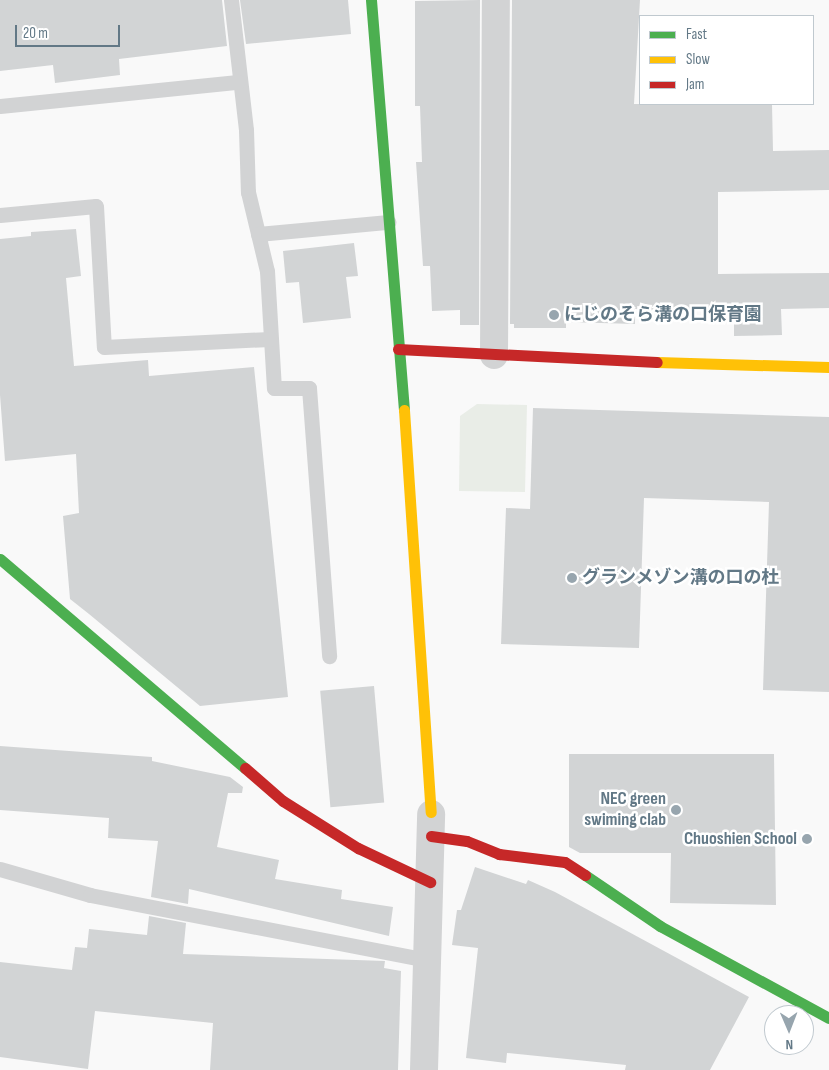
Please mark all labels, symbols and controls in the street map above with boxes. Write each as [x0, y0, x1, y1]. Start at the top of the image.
scale bar [18, 15, 122, 47]
legend [639, 15, 814, 105]
text: 20 m [23, 24, 48, 43]
text: Fast [686, 25, 707, 44]
text: Slow [686, 50, 710, 69]
text: Jam [686, 75, 704, 94]
place label: にじのそら溝の口保育園 [564, 304, 762, 326]
marker: にじのそら溝の口保育園 [548, 309, 560, 321]
place label: グランメゾン溝の口の杜 [582, 567, 780, 589]
marker: グランメゾン溝の口の杜 [566, 572, 578, 584]
place label: NEC green swiming clab [584, 789, 666, 832]
marker: NEC green swiming clab [670, 804, 682, 816]
place label: Chuoshien School [684, 828, 797, 850]
marker: Chuoshien School [801, 833, 813, 845]
north arrow [764, 1005, 814, 1055]
text: N [785, 1036, 793, 1053]

